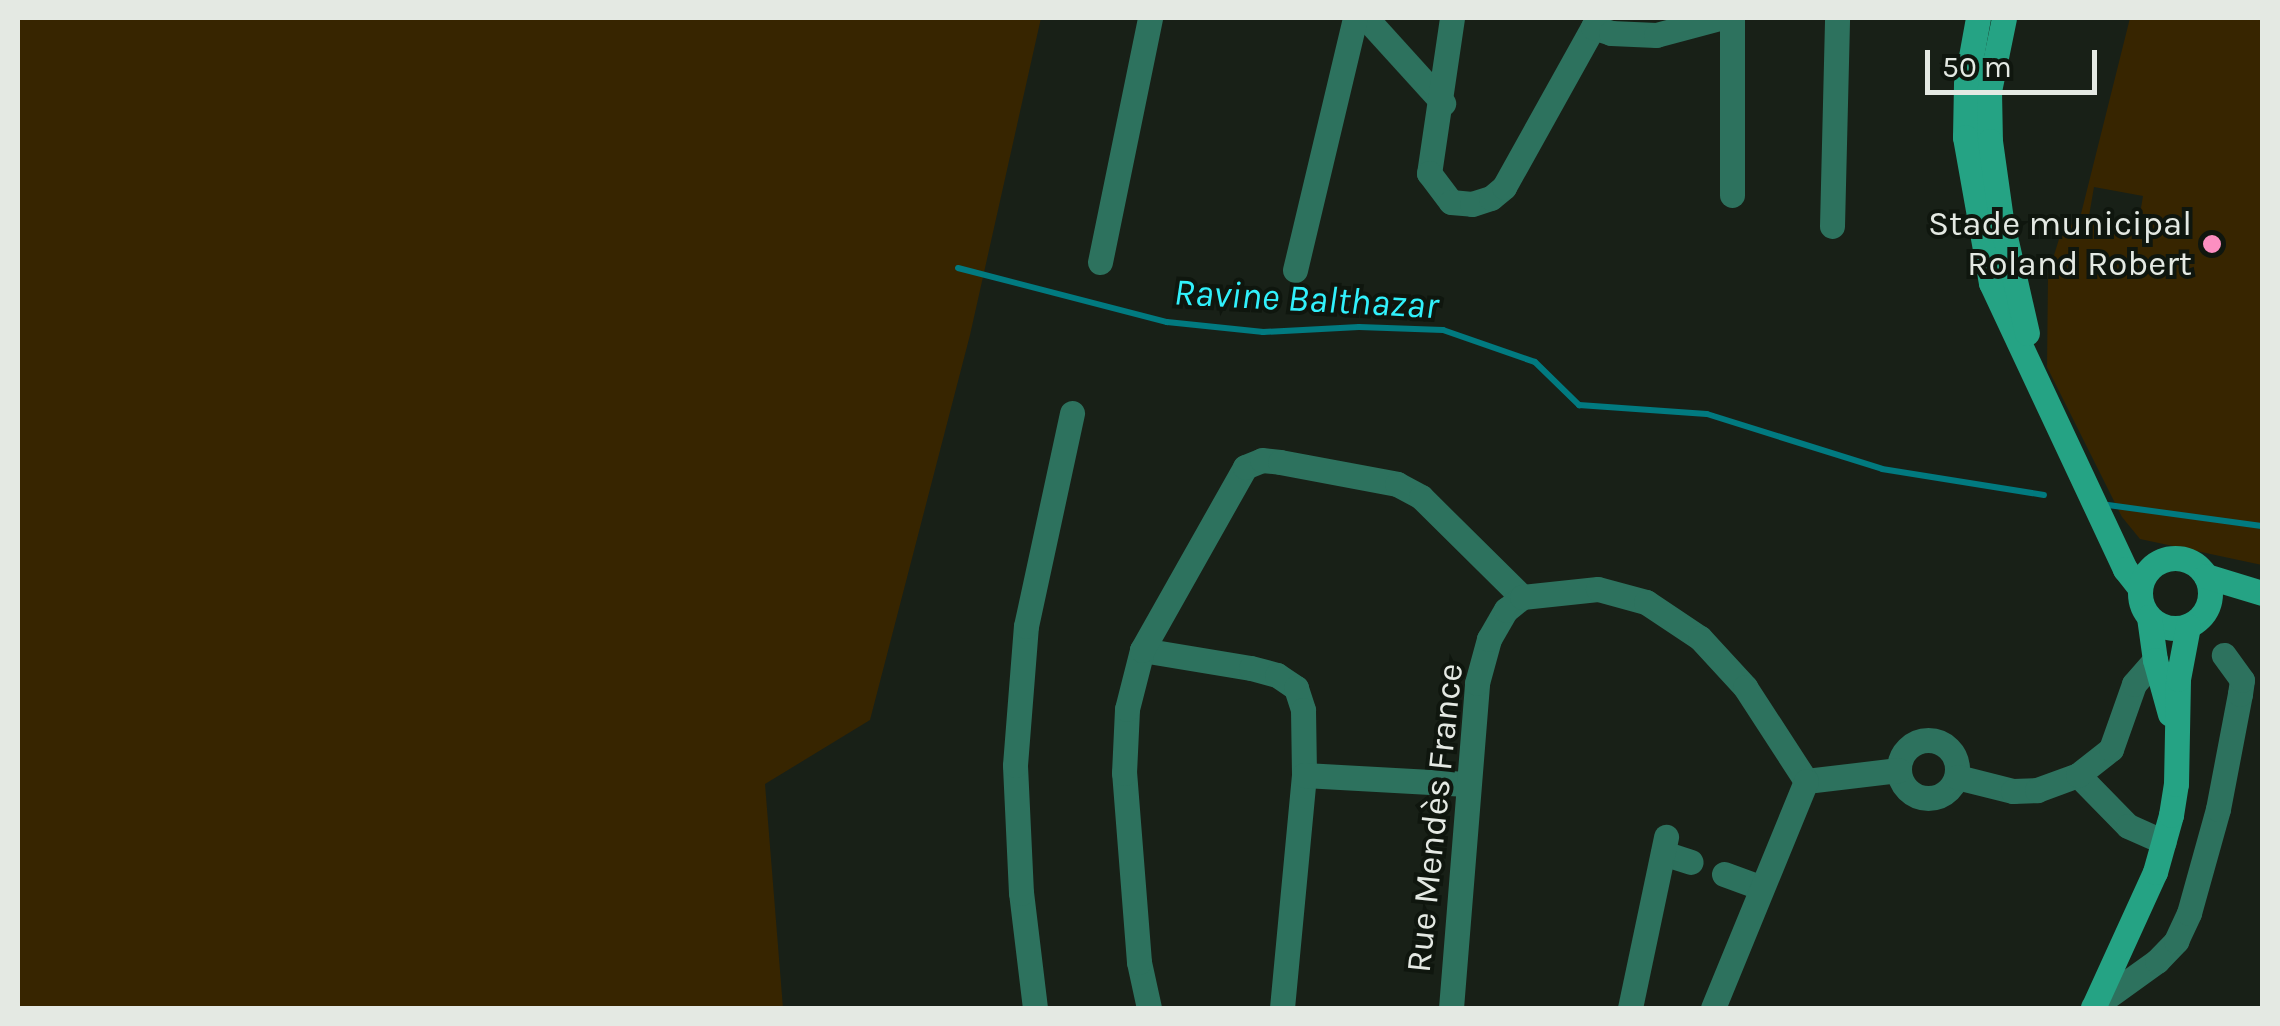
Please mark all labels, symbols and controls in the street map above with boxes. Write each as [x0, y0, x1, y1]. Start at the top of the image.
scale bar [1930, 30, 2102, 92]
text: 50 m [1942, 49, 2012, 85]
place label: Stade municipal Roland Robert [1928, 203, 2192, 285]
marker: Stade municipal Roland Robert [2201, 233, 2223, 255]
water label: Ravine Balthazar [1172, 269, 1440, 329]
street label: Rue Mendès France [1398, 661, 1472, 975]

